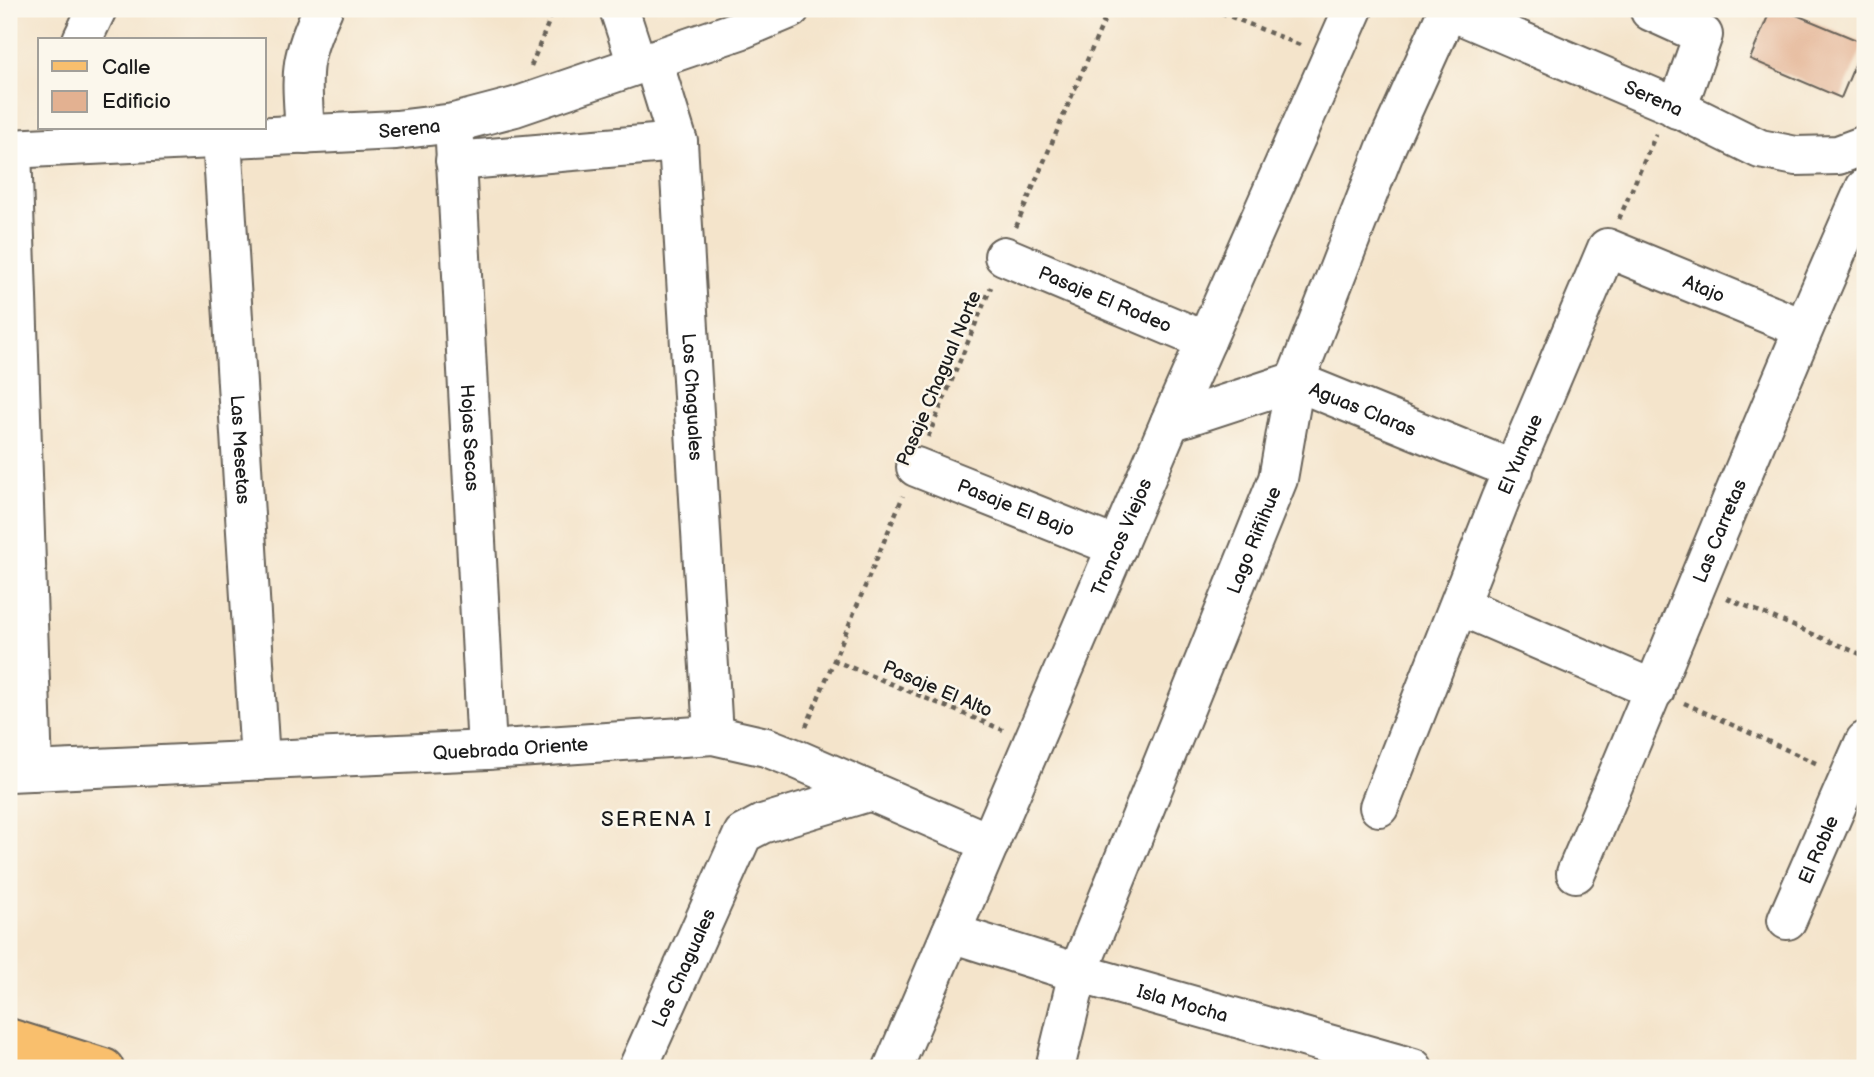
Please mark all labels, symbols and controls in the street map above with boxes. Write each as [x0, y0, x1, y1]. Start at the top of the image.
legend [38, 38, 266, 130]
text: Calle [102, 55, 151, 80]
street label: Serena [1620, 76, 1687, 122]
text: Edificio [102, 89, 171, 114]
street label: Serena [378, 115, 442, 144]
street label: Pasaje El Rodeo [1035, 262, 1175, 338]
street label: Atajo [1680, 271, 1728, 308]
street label: Pasaje Chagual Norte [892, 288, 987, 470]
street label: Los Chaguales [676, 332, 707, 461]
street label: Aguas Claras [1306, 378, 1419, 442]
street label: Hojas Secas [455, 384, 483, 492]
street label: Las Mesetas [225, 394, 254, 505]
street label: El Yunque [1494, 411, 1548, 498]
street label: Pasaje El Bajo [954, 475, 1078, 542]
street label: Troncos Viejos [1087, 475, 1157, 600]
street label: Las Carretas [1689, 476, 1752, 586]
street label: Lago Riñihue [1223, 484, 1287, 597]
street label: Pasaje El Alto [879, 656, 996, 723]
street label: Quebrada Oriente [432, 733, 589, 765]
district label: SERENA I [601, 807, 713, 832]
street label: El Roble [1794, 812, 1844, 888]
street label: Los Chaguales [648, 905, 721, 1031]
street label: Isla Mocha [1134, 980, 1231, 1028]

